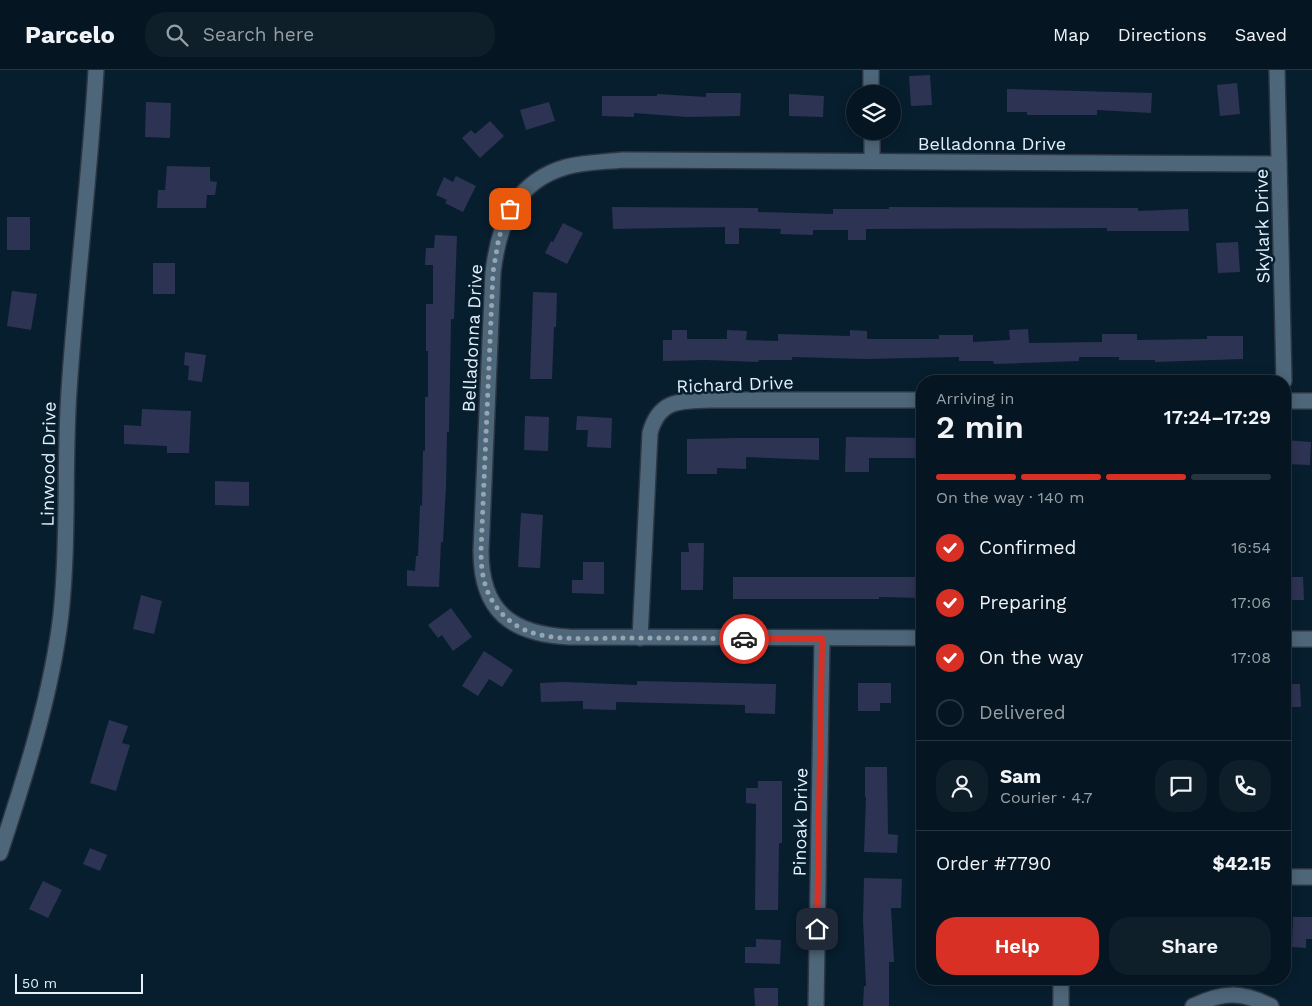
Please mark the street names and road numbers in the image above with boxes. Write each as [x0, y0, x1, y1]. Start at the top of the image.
street label: Belladonna Drive [918, 133, 1066, 154]
street label: Skylark Drive [1250, 168, 1274, 284]
street label: Belladonna Drive [458, 263, 486, 413]
street label: Richard Drive [676, 371, 794, 397]
street label: Linwood Drive [36, 401, 60, 527]
street label: Pinoak Drive [789, 768, 811, 876]

